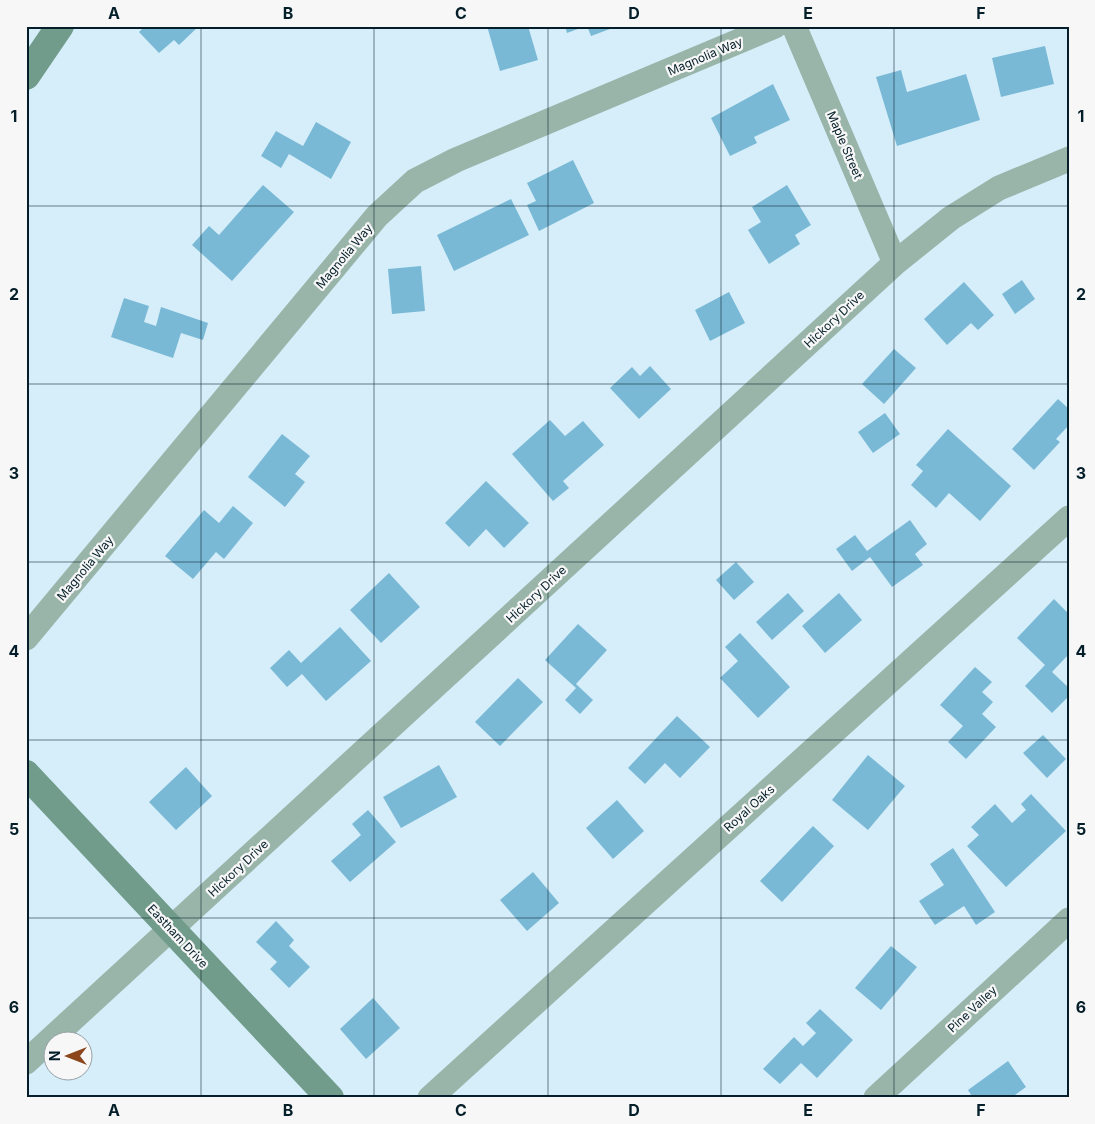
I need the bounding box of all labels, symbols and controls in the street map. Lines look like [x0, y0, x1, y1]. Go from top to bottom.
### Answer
text: A [108, 3, 120, 23]
text: B [283, 3, 293, 23]
text: C [455, 3, 467, 23]
text: D [628, 3, 640, 23]
text: E [803, 3, 813, 23]
text: F [976, 3, 986, 23]
street label: Magnolia Way [665, 33, 745, 78]
text: 1 [11, 106, 17, 126]
text: 1 [1078, 106, 1084, 126]
street label: Maple Street [824, 109, 866, 181]
street label: Magnolia Way [313, 220, 376, 291]
text: 2 [9, 284, 19, 304]
text: 2 [1076, 284, 1086, 304]
street label: Hickory Drive [801, 287, 867, 351]
text: 3 [9, 463, 19, 483]
text: 3 [1076, 463, 1086, 483]
street label: Magnolia Way [54, 532, 117, 603]
street label: Hickory Drive [503, 562, 569, 626]
text: 4 [9, 641, 20, 661]
text: 4 [1076, 641, 1087, 661]
street label: Royal Oaks [721, 781, 777, 835]
text: 5 [9, 819, 19, 839]
text: 5 [1076, 819, 1086, 839]
street label: Hickory Drive [205, 836, 271, 900]
street label: Eastham Drive [145, 901, 211, 971]
street label: Pine Valley [944, 982, 1000, 1036]
text: 6 [9, 997, 19, 1017]
text: 6 [1076, 997, 1086, 1017]
north arrow [42, 1032, 92, 1082]
text: N [46, 1051, 63, 1061]
text: A [108, 1100, 120, 1120]
text: B [283, 1100, 293, 1120]
text: C [455, 1100, 467, 1120]
text: D [628, 1100, 640, 1120]
text: E [803, 1100, 813, 1120]
text: F [976, 1100, 986, 1120]

